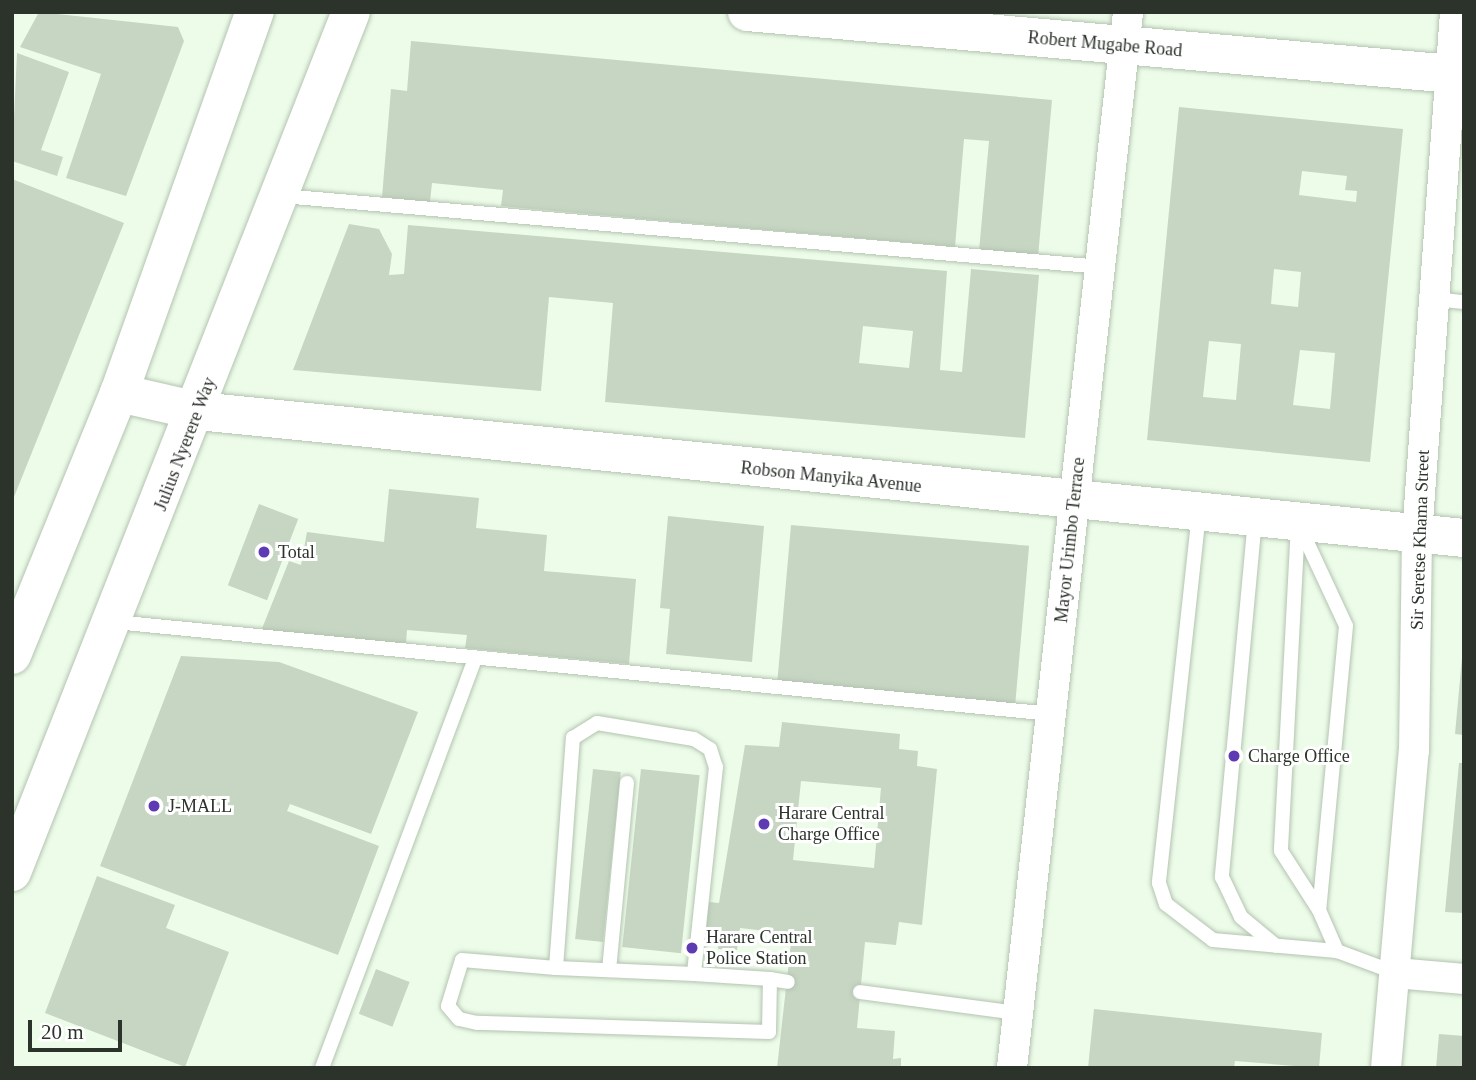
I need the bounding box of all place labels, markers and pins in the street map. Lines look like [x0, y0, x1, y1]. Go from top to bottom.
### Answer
place label: Total [278, 541, 315, 563]
marker: Total [256, 544, 272, 560]
place label: Charge Office [1248, 745, 1350, 767]
marker: Charge Office [1226, 748, 1242, 764]
place label: J-MALL [168, 795, 232, 817]
marker: J-MALL [146, 798, 162, 814]
place label: Harare Central Charge Office [778, 803, 884, 846]
marker: Harare Central Charge Office [756, 816, 772, 832]
place label: Harare Central Police Station [706, 927, 812, 970]
marker: Harare Central Police Station [684, 940, 700, 956]

